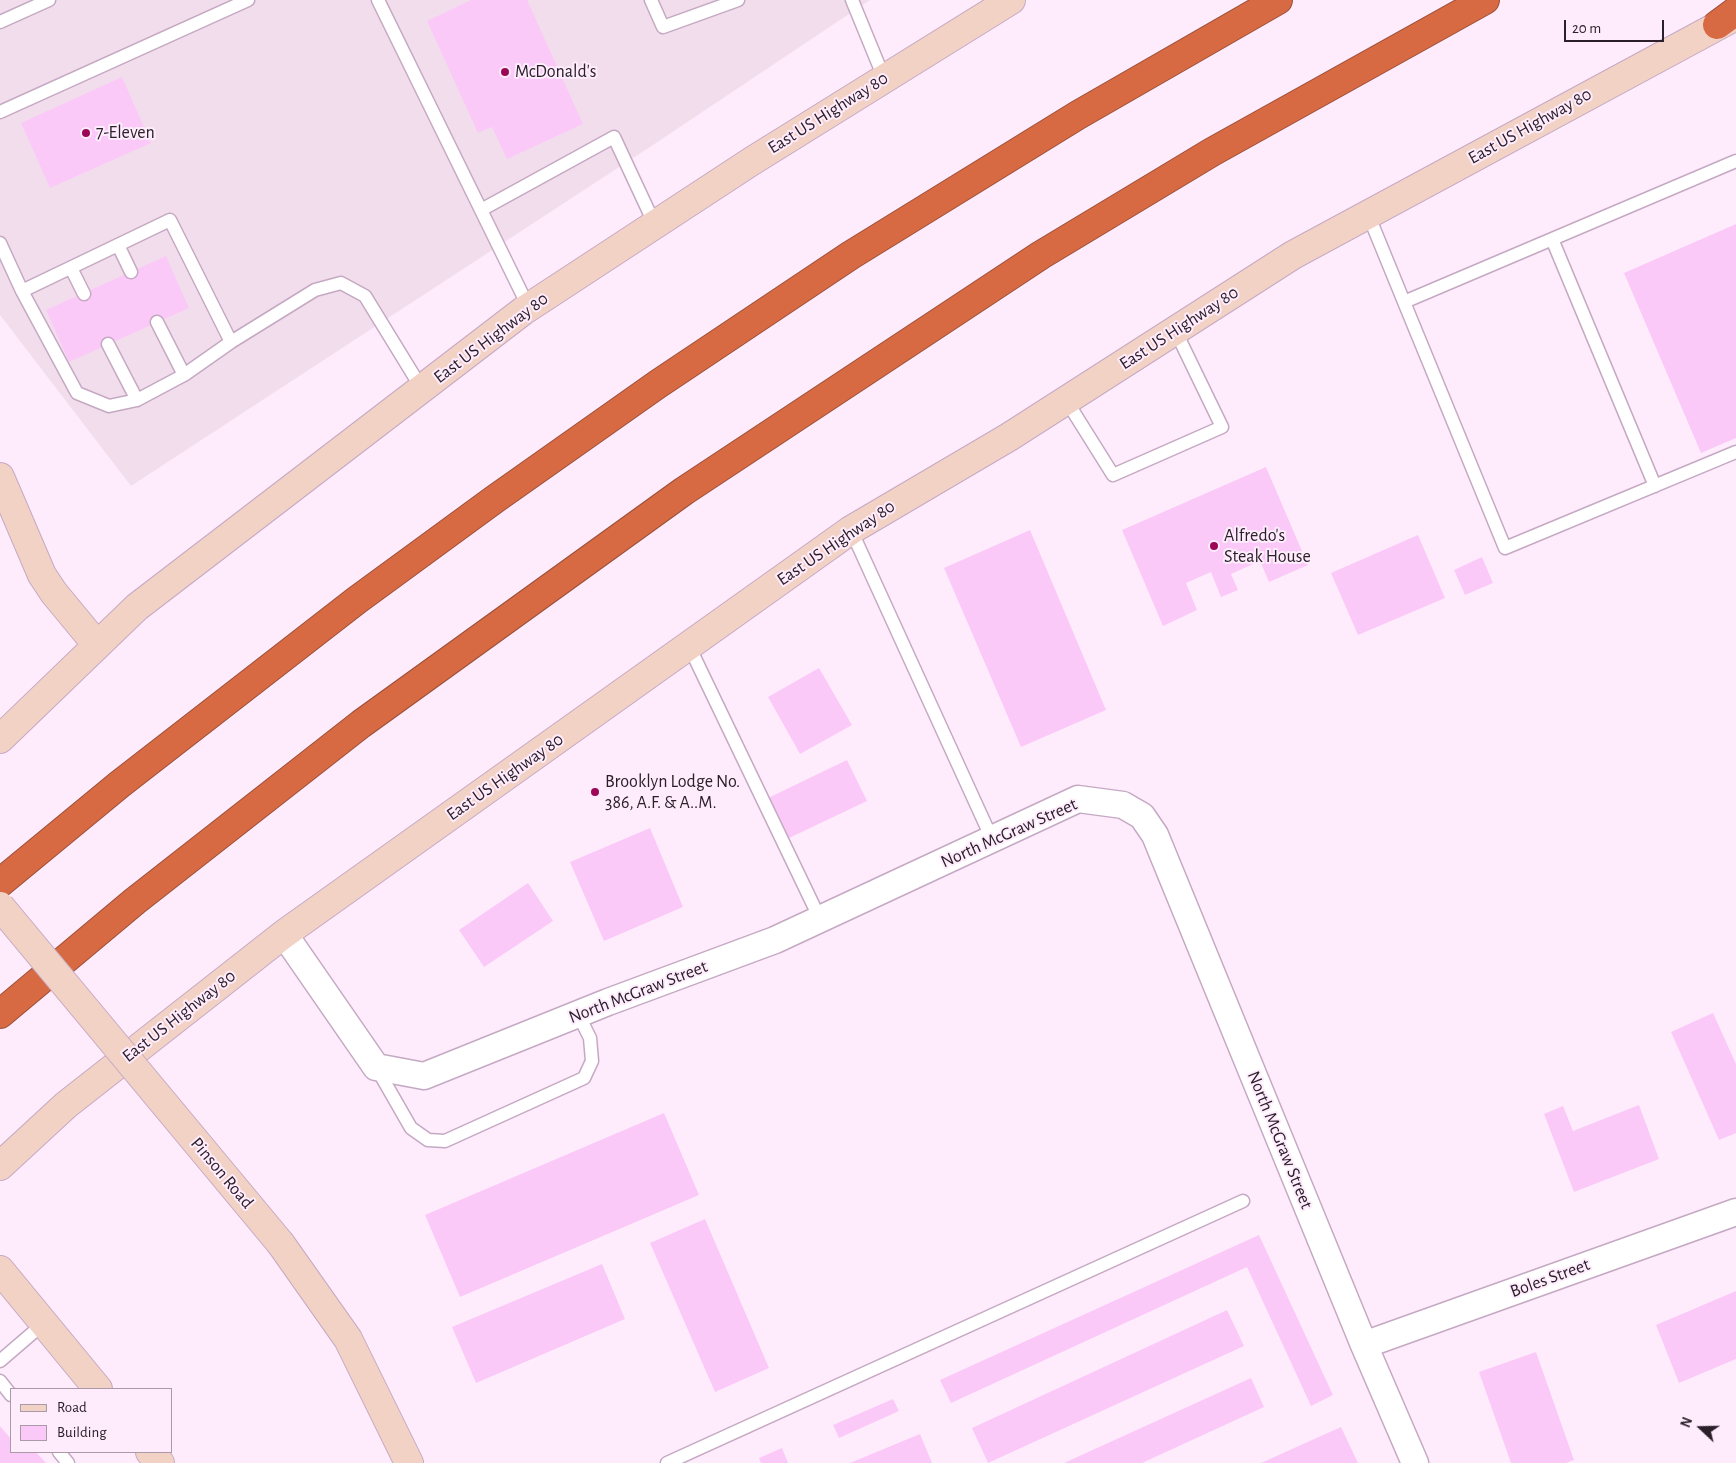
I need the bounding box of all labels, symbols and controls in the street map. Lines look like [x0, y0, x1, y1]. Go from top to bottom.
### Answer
scale bar [1566, 10, 1666, 42]
text: 20 m [1572, 21, 1601, 36]
place label: McDonald's [515, 61, 597, 83]
marker: McDonald's [499, 66, 511, 78]
street label: East US Highway 80 [764, 67, 892, 159]
street label: East US Highway 80 [1464, 83, 1596, 169]
place label: 7-Eleven [96, 122, 155, 144]
marker: 7-Eleven [80, 127, 92, 139]
street label: East US Highway 80 [1115, 281, 1243, 375]
street label: East US Highway 80 [429, 288, 553, 388]
street label: East US Highway 80 [773, 496, 899, 590]
place label: Alfredo's Steak House [1224, 525, 1311, 568]
marker: Alfredo's Steak House [1208, 540, 1220, 552]
street label: East US Highway 80 [442, 729, 568, 825]
place label: Brooklyn Lodge No. 386, A.F. & A..M. [605, 771, 740, 814]
marker: Brooklyn Lodge No. 386, A.F. & A..M. [589, 786, 601, 798]
street label: North McGraw Street [938, 793, 1080, 873]
street label: North McGraw Street [566, 956, 710, 1028]
street label: East US Highway 80 [118, 965, 240, 1067]
street label: North McGraw Street [1242, 1068, 1318, 1212]
street label: Pinson Road [186, 1133, 258, 1213]
street label: Boles Street [1507, 1254, 1593, 1302]
legend [10, 1388, 172, 1453]
text: Road [57, 1400, 87, 1415]
north arrow [1676, 1403, 1726, 1453]
text: N [1679, 1416, 1695, 1430]
text: Building [57, 1425, 107, 1440]

